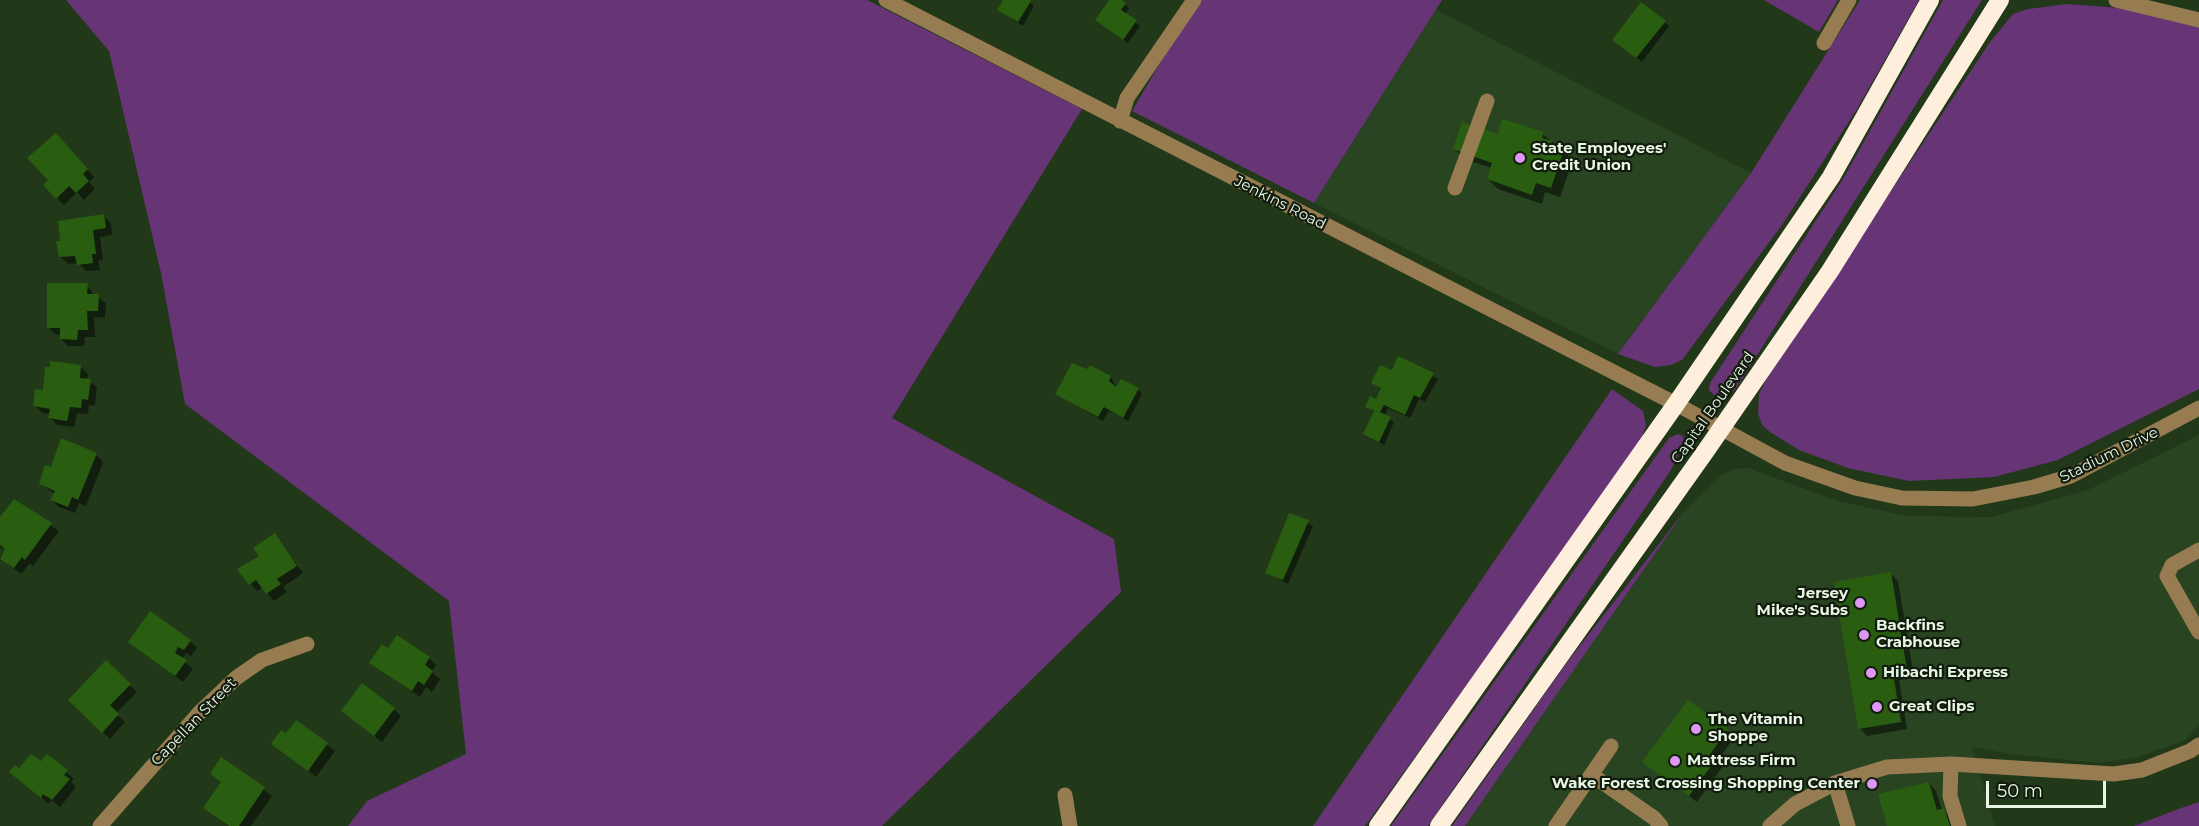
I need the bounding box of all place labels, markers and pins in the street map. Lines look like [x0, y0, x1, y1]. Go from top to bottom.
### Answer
place label: State Employees' Credit Union [1532, 140, 1666, 175]
marker: State Employees' Credit Union [1513, 151, 1527, 165]
place label: Jersey Mike's Subs [1757, 585, 1848, 620]
marker: Jersey Mike's Subs [1853, 596, 1867, 610]
place label: Backfins Crabhouse [1876, 617, 1960, 652]
marker: Backfins Crabhouse [1857, 628, 1871, 642]
place label: Hibachi Express [1883, 664, 2008, 682]
marker: Hibachi Express [1864, 666, 1878, 680]
place label: Great Clips [1889, 698, 1974, 716]
marker: Great Clips [1870, 700, 1884, 714]
place label: The Vitamin Shoppe [1708, 711, 1803, 746]
marker: The Vitamin Shoppe [1689, 722, 1703, 736]
place label: Mattress Firm [1687, 752, 1796, 770]
marker: Mattress Firm [1668, 754, 1682, 768]
place label: Wake Forest Crossing Shopping Center [1552, 775, 1860, 793]
marker: Wake Forest Crossing Shopping Center [1865, 777, 1879, 791]

